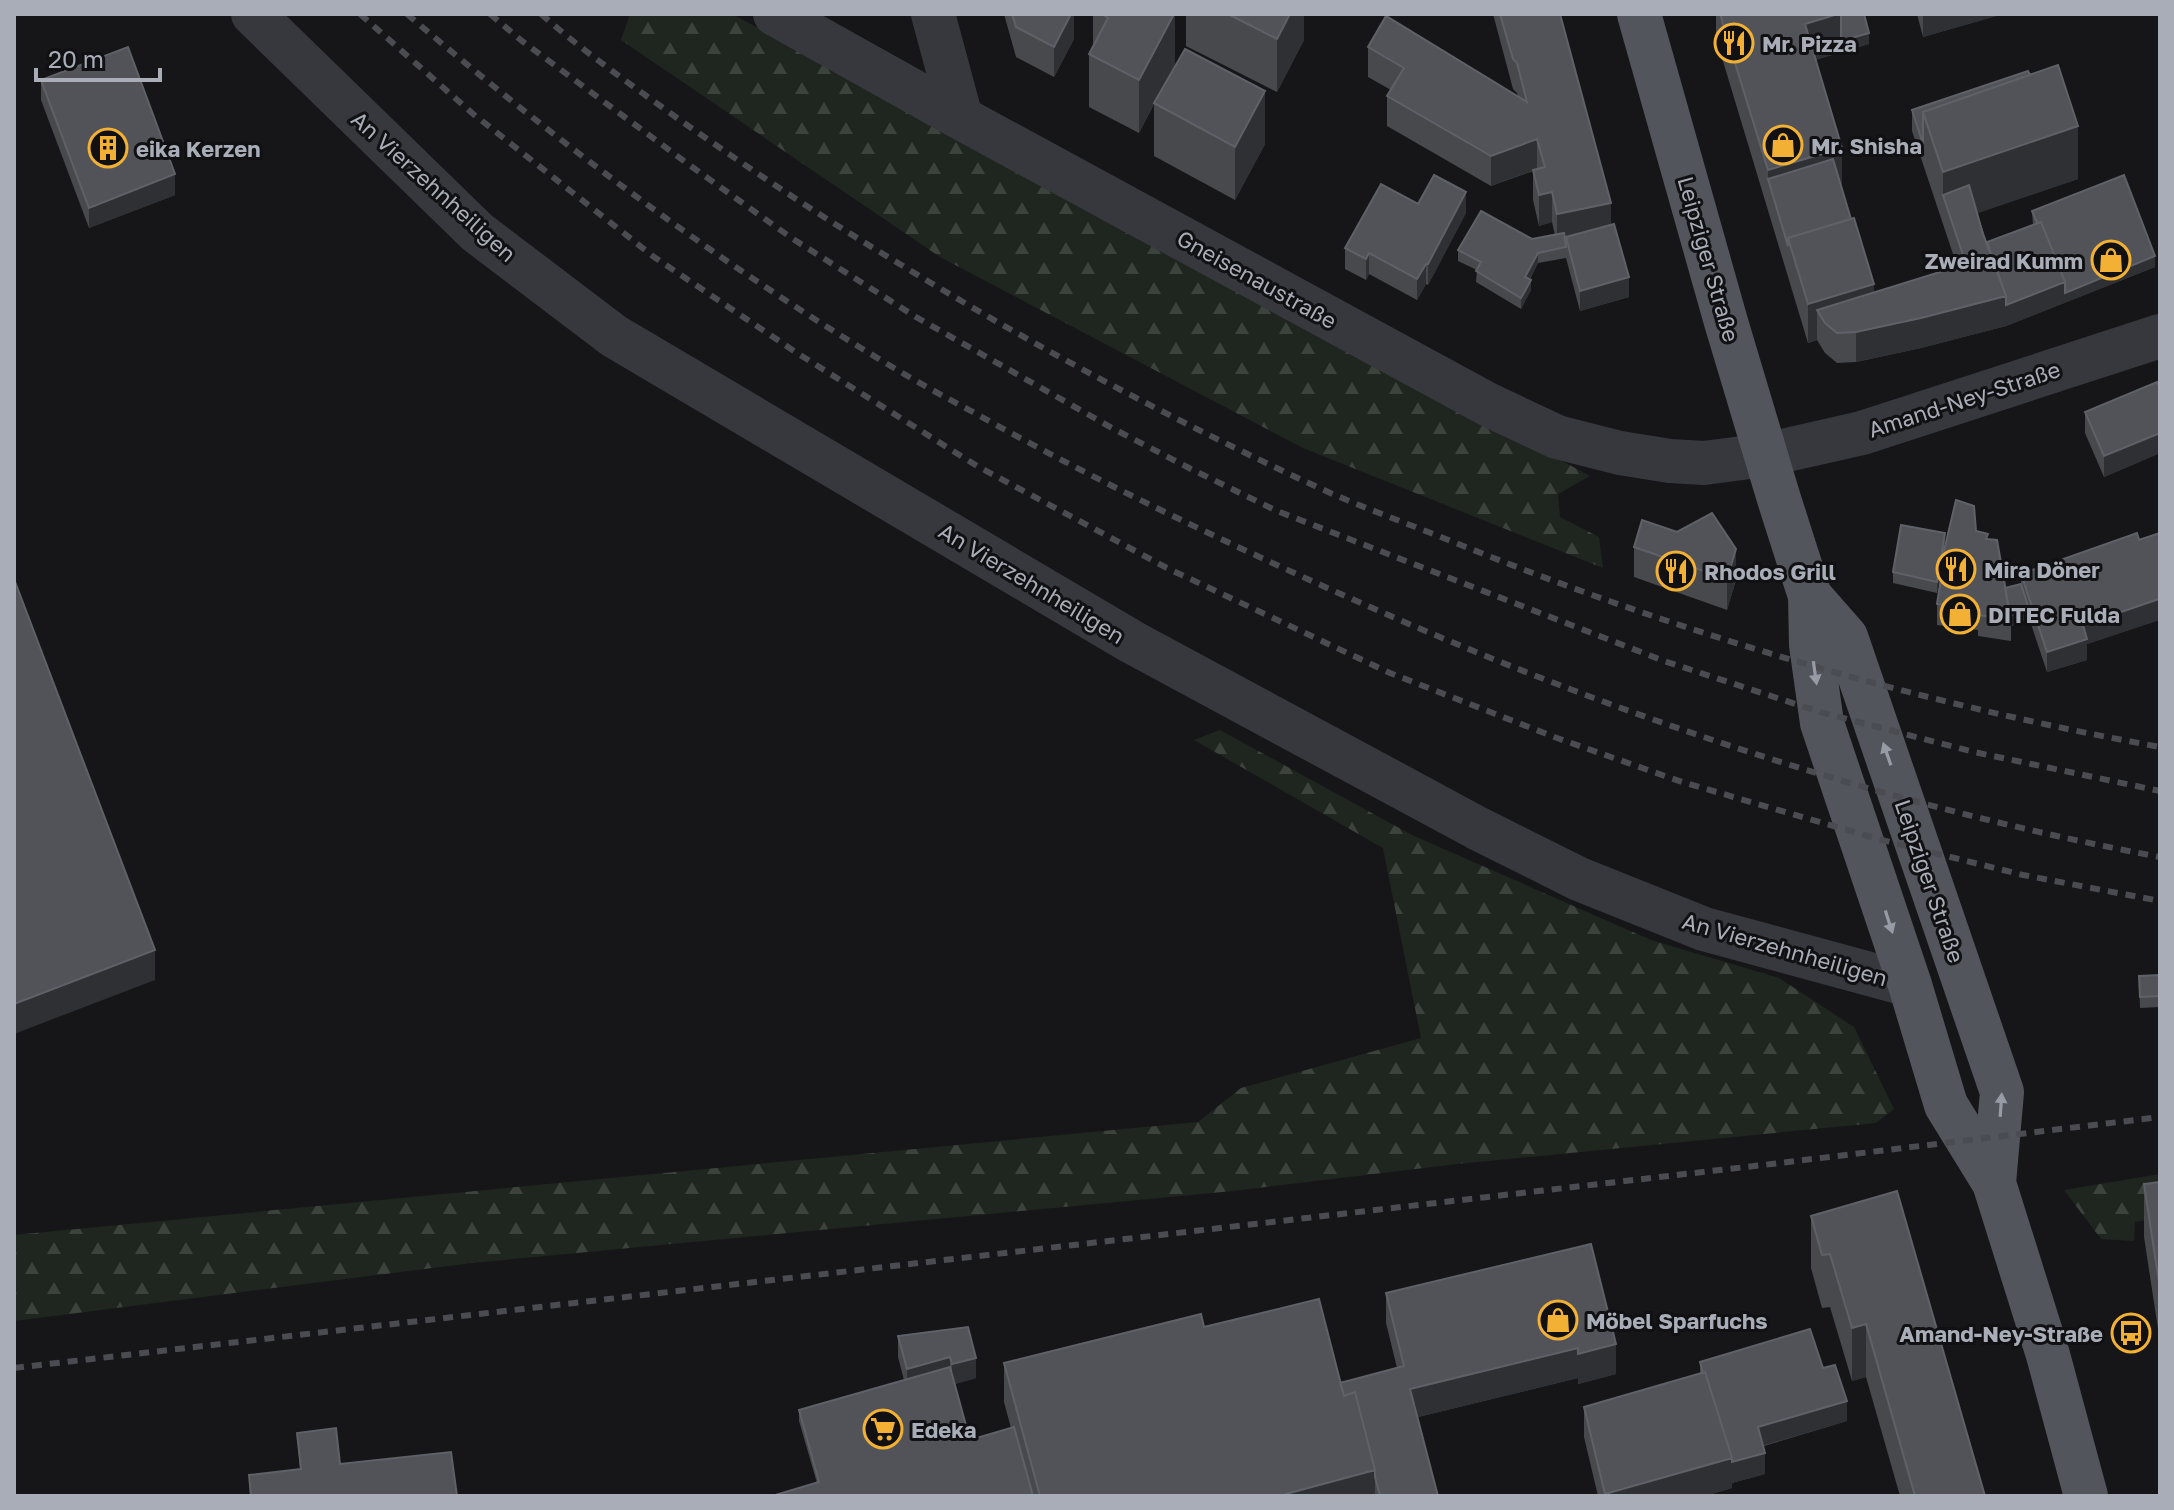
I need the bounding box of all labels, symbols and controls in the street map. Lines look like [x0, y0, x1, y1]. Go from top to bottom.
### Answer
restaurant icon: Mr. Pizza [1713, 22, 1755, 64]
place label: Mr. Pizza [1762, 30, 1857, 57]
scale bar [36, 32, 160, 82]
text: 20 m [48, 44, 104, 73]
street label: An Vierzehnheiligen [346, 105, 522, 267]
shop icon: Mr. Shisha [1762, 124, 1804, 166]
building icon: eika Kerzen [87, 127, 129, 169]
place label: Mr. Shisha [1811, 132, 1922, 159]
place label: eika Kerzen [136, 135, 261, 162]
street label: Leipziger Straße [1672, 173, 1746, 345]
street label: Gneisenaustraße [1173, 224, 1341, 334]
shop icon: Zweirad Kumm [2090, 239, 2132, 281]
place label: Zweirad Kumm [1925, 247, 2083, 274]
street label: Amand-Ney-Straße [1865, 355, 2063, 443]
street label: An Vierzehnheiligen [934, 517, 1130, 649]
restaurant icon: Mira Döner [1935, 548, 1977, 590]
restaurant icon: Rhodos Grill [1655, 550, 1697, 592]
place label: Mira Döner [1984, 556, 2100, 583]
place label: Rhodos Grill [1704, 558, 1836, 585]
shop icon: DITEC Fulda [1939, 593, 1981, 635]
place label: DITEC Fulda [1988, 601, 2120, 628]
one-way arrow [1809, 661, 1822, 686]
one-way arrow [1880, 742, 1892, 766]
street label: Leipziger Straße [1889, 796, 1971, 966]
street label: An Vierzehnheiligen [1679, 907, 1891, 991]
one-way arrow [1883, 910, 1895, 934]
one-way arrow [1995, 1092, 2008, 1117]
shop icon: Möbel Sparfuchs [1537, 1299, 1579, 1341]
place label: Möbel Sparfuchs [1586, 1307, 1768, 1334]
bus stop icon: Amand-Ney-Straße [2110, 1312, 2152, 1354]
place label: Amand-Ney-Straße [1899, 1320, 2103, 1347]
supermarket icon: Edeka [862, 1408, 904, 1450]
place label: Edeka [911, 1416, 976, 1443]

